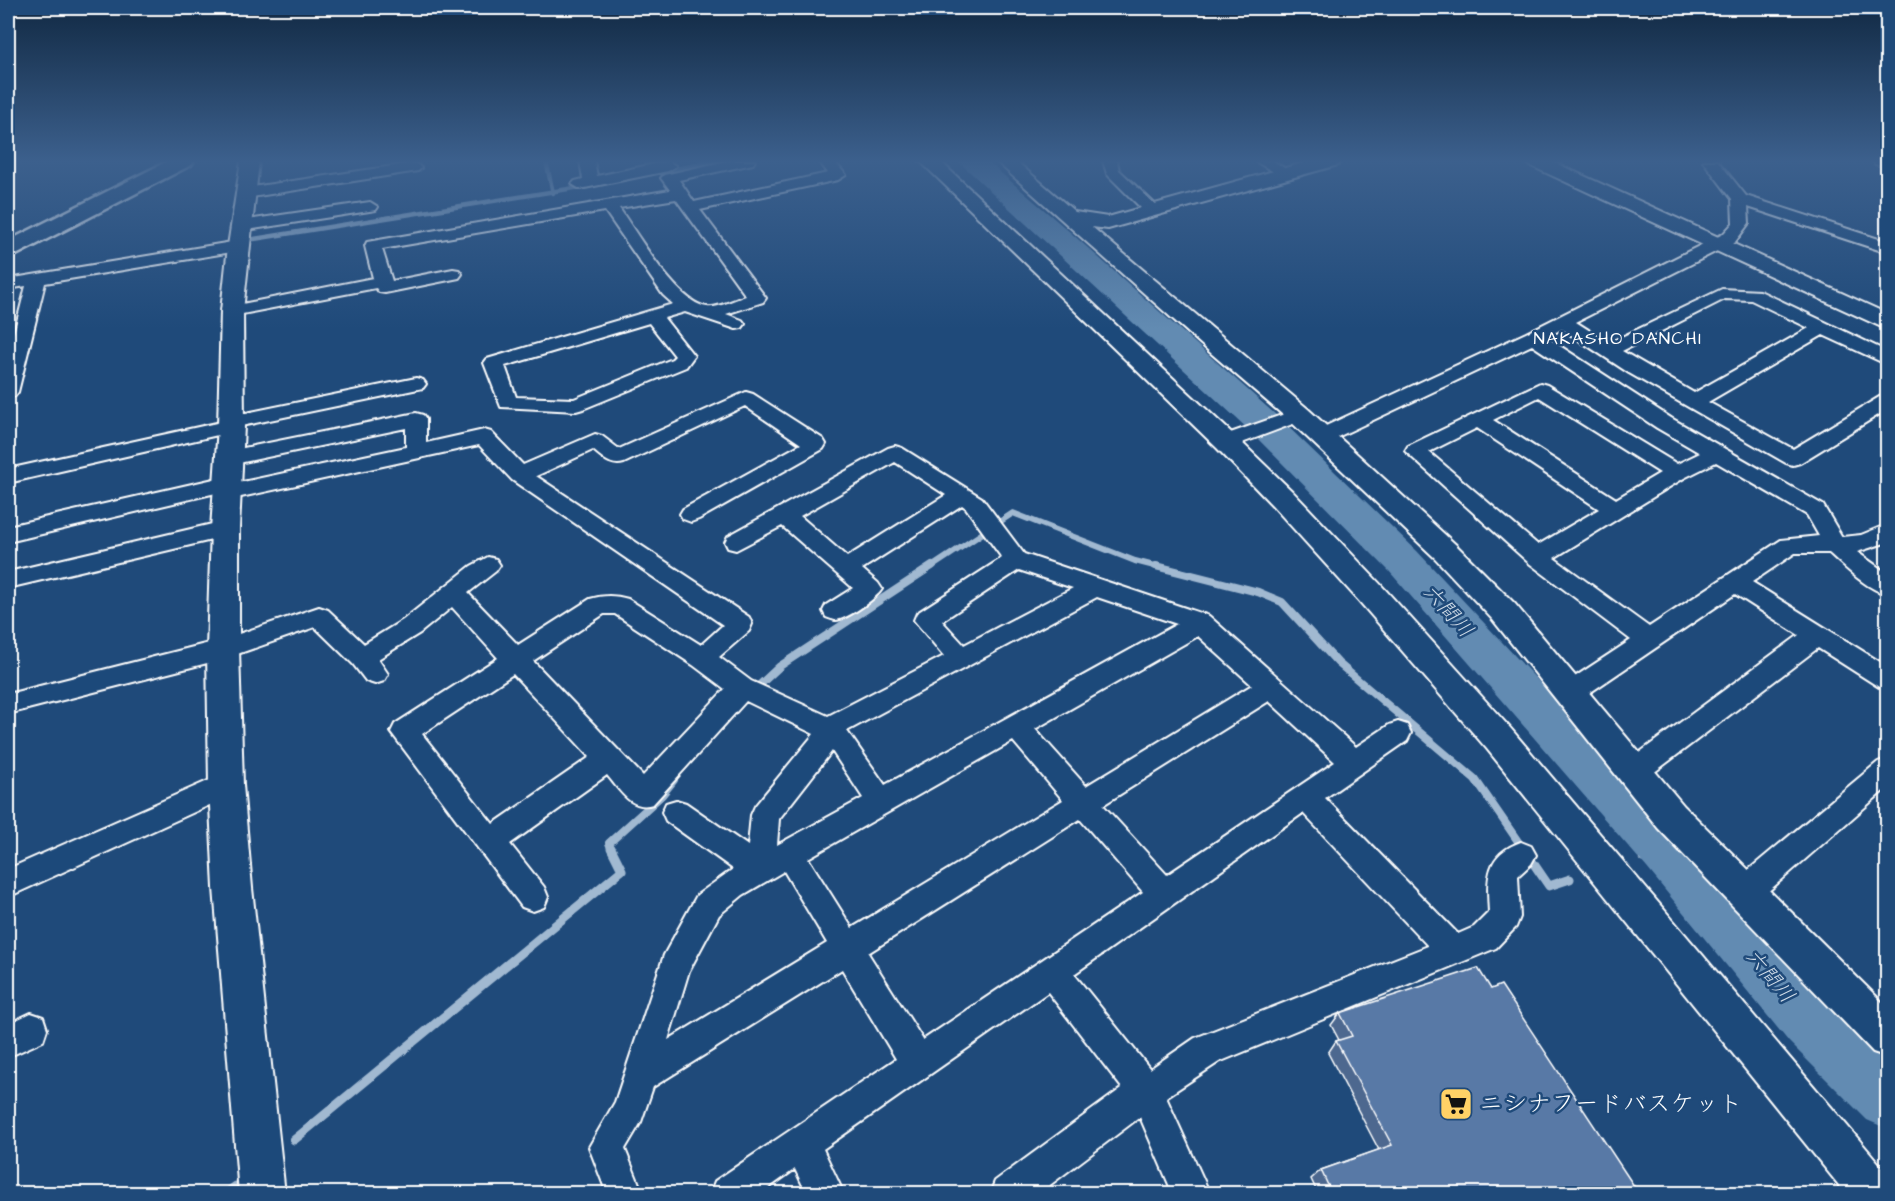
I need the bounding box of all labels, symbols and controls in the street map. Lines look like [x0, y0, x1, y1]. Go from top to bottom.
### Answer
district label: NAKASHO DANCHI [1534, 326, 1702, 351]
water label: 六間川 [1416, 578, 1480, 644]
water label: 六間川 [1739, 943, 1801, 1009]
supermarket icon: ニシナフードバスケット [1438, 1086, 1474, 1122]
place label: ニシナフードバスケット [1479, 1087, 1743, 1121]

